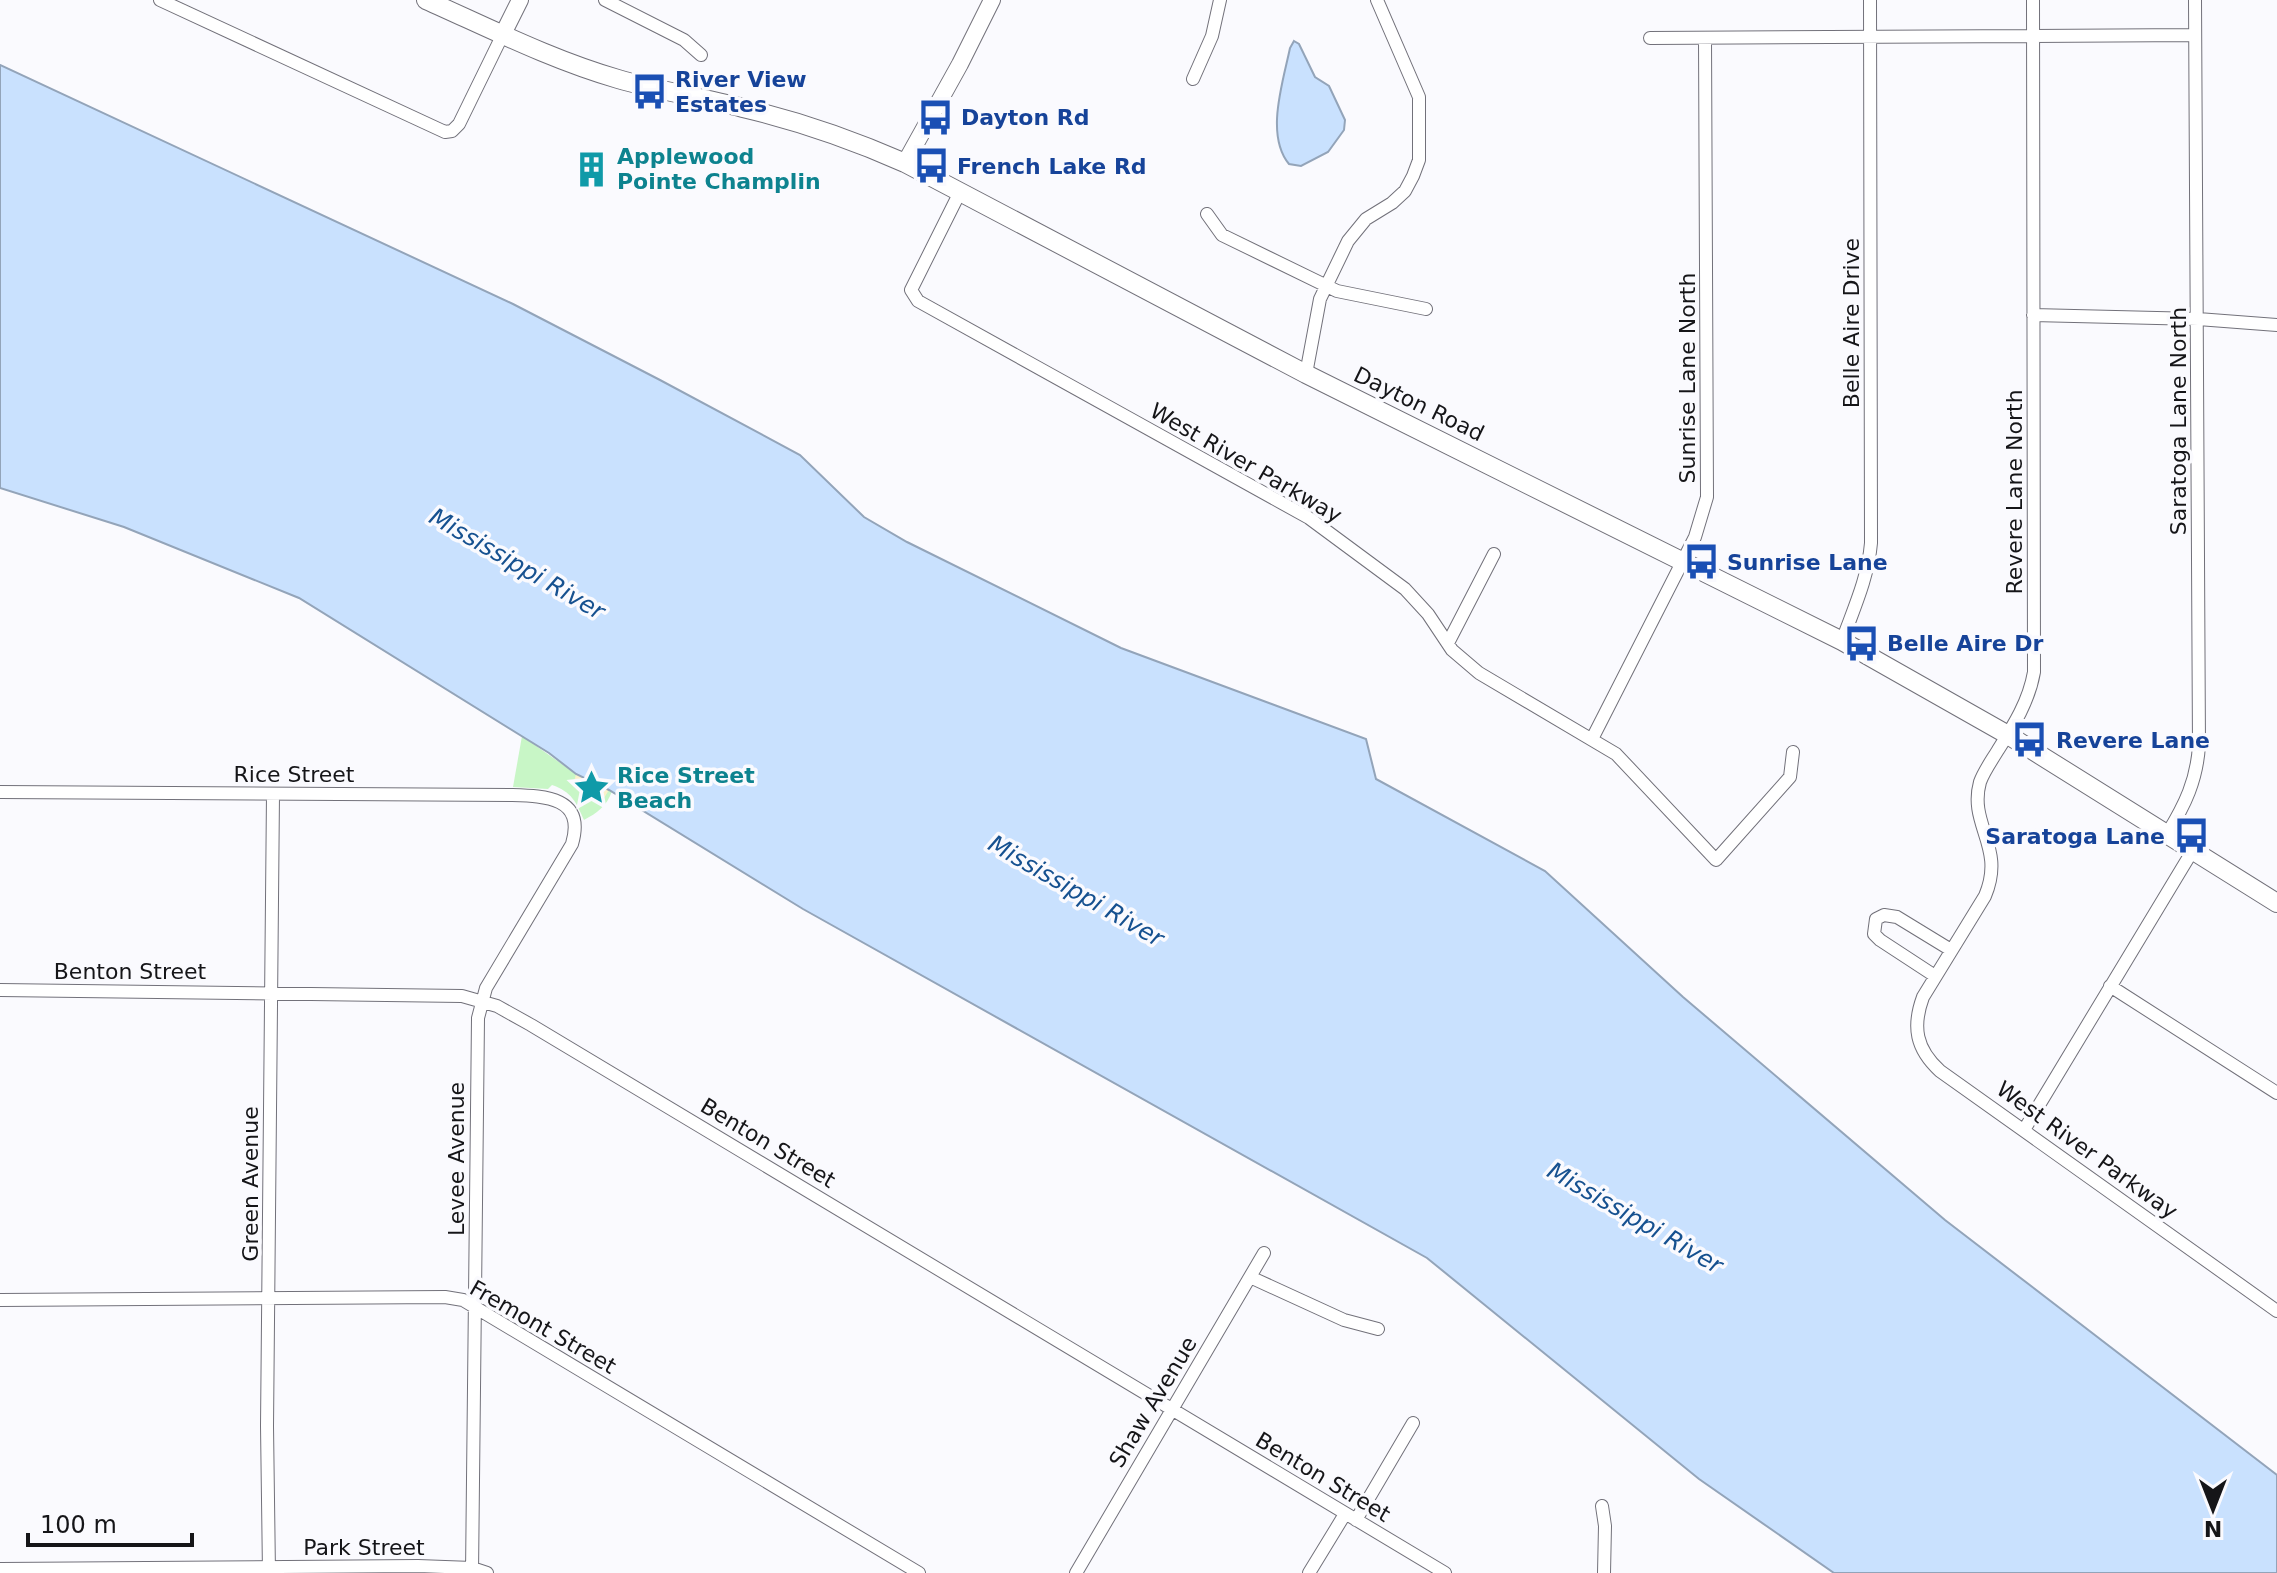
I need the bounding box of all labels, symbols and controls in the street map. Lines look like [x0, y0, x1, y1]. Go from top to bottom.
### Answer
place label: River View Estates [675, 67, 807, 117]
bus stop icon: River View Estates [630, 73, 668, 111]
bus stop icon: Dayton Rd [916, 98, 954, 136]
place label: Dayton Rd [961, 105, 1089, 130]
place label: Applewood Pointe Champlin [617, 144, 821, 194]
bus stop icon: French Lake Rd [912, 147, 950, 185]
building icon: Applewood Pointe Champlin [572, 150, 610, 188]
place label: French Lake Rd [957, 154, 1147, 179]
street label: Belle Aire Drive [1839, 238, 1864, 408]
street label: Sunrise Lane North [1675, 273, 1700, 483]
street label: Saratoga Lane North [2166, 307, 2191, 535]
street label: Dayton Road [1350, 362, 1488, 446]
street label: Revere Lane North [2002, 389, 2027, 595]
street label: West River Parkway [1146, 398, 1346, 528]
water label: Mississippi River [424, 502, 611, 627]
bus stop icon: Sunrise Lane [1682, 543, 1720, 581]
place label: Sunrise Lane [1727, 550, 1888, 575]
bus stop icon: Belle Aire Dr [1842, 624, 1880, 662]
place label: Belle Aire Dr [1887, 631, 2044, 656]
bus stop icon: Revere Lane [2011, 721, 2049, 759]
place label: Revere Lane [2056, 728, 2210, 753]
street label: Rice Street [234, 762, 355, 787]
place label: Rice Street Beach [617, 763, 755, 813]
place icon: Rice Street Beach [572, 769, 610, 807]
bus stop icon: Saratoga Lane [2172, 817, 2210, 855]
place label: Saratoga Lane [1985, 824, 2165, 849]
water label: Mississippi River [983, 829, 1170, 954]
street label: Benton Street [54, 959, 207, 984]
street label: West River Parkway [1992, 1076, 2182, 1224]
street label: Levee Avenue [444, 1082, 469, 1236]
street label: Benton Street [696, 1093, 840, 1193]
street label: Green Avenue [238, 1106, 263, 1262]
water label: Mississippi River [1542, 1156, 1729, 1281]
street label: Fremont Street [466, 1275, 621, 1379]
street label: Shaw Avenue [1104, 1332, 1202, 1472]
street label: Benton Street [1251, 1427, 1395, 1527]
north arrow [2173, 1469, 2253, 1549]
scale bar [28, 1497, 192, 1547]
text: 100 m [40, 1511, 117, 1539]
text: N [2204, 1516, 2222, 1541]
street label: Park Street [303, 1535, 425, 1560]

